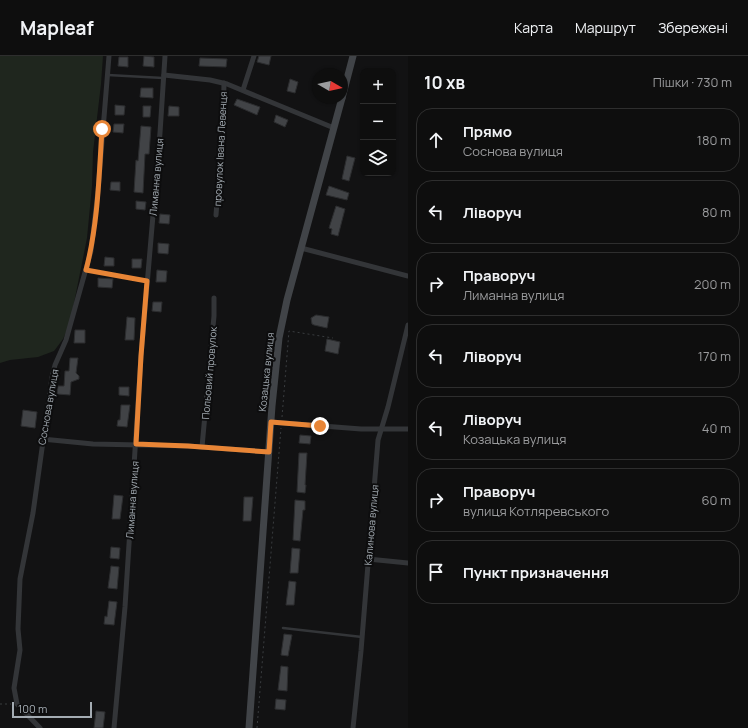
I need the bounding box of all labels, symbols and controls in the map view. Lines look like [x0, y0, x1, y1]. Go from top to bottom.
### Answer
text: Mapleaf [20, 15, 94, 41]
text: Карта [514, 18, 553, 37]
text: Маршрут [575, 18, 636, 37]
text: Збережені [658, 18, 728, 37]
north arrow [312, 68, 348, 104]
map controls [360, 68, 396, 176]
button: + [360, 68, 396, 104]
text: 10 хв [424, 71, 465, 94]
text: Пішки · 730 m [653, 73, 732, 91]
street label: провулок Івана Левенця [210, 91, 230, 207]
button: − [360, 104, 396, 140]
route start [93, 120, 111, 138]
text: Прямо [463, 121, 512, 142]
icon: ahead [425, 129, 447, 151]
text: 180 m [697, 131, 731, 149]
street label: Лиманна вулиця [146, 137, 166, 217]
button: layers [360, 140, 396, 176]
text: Соснова вулиця [463, 142, 563, 160]
icon: left [425, 201, 447, 223]
text: Ліворуч [463, 202, 522, 223]
text: 80 m [702, 203, 731, 221]
text: Праворуч [463, 265, 535, 286]
icon: right [425, 273, 447, 295]
text: 200 m [694, 275, 731, 293]
text: Лиманна вулиця [463, 286, 565, 304]
street label: Польовий провулок [198, 325, 220, 420]
street label: Козацька вулиця [255, 332, 277, 412]
icon: left [425, 345, 447, 367]
text: Ліворуч [463, 346, 522, 367]
text: 170 m [698, 347, 731, 365]
street label: Соснова вулиця [34, 368, 62, 446]
text: Ліворуч [463, 409, 522, 430]
route end [311, 417, 329, 435]
icon: left [425, 417, 447, 439]
text: 40 m [702, 419, 731, 437]
text: Козацька вулиця [463, 430, 566, 448]
street label: Лиманна вулиця [122, 461, 142, 539]
text: Праворуч [463, 481, 535, 502]
street label: Калинова вулиця [360, 484, 382, 566]
icon: right [425, 489, 447, 511]
text: 60 m [701, 491, 731, 509]
text: вулиця Котляревського [463, 502, 609, 520]
icon: arrive [425, 561, 447, 583]
text: Пункт призначення [463, 562, 609, 583]
scale bar [12, 700, 92, 719]
text: 100 m [18, 701, 47, 716]

